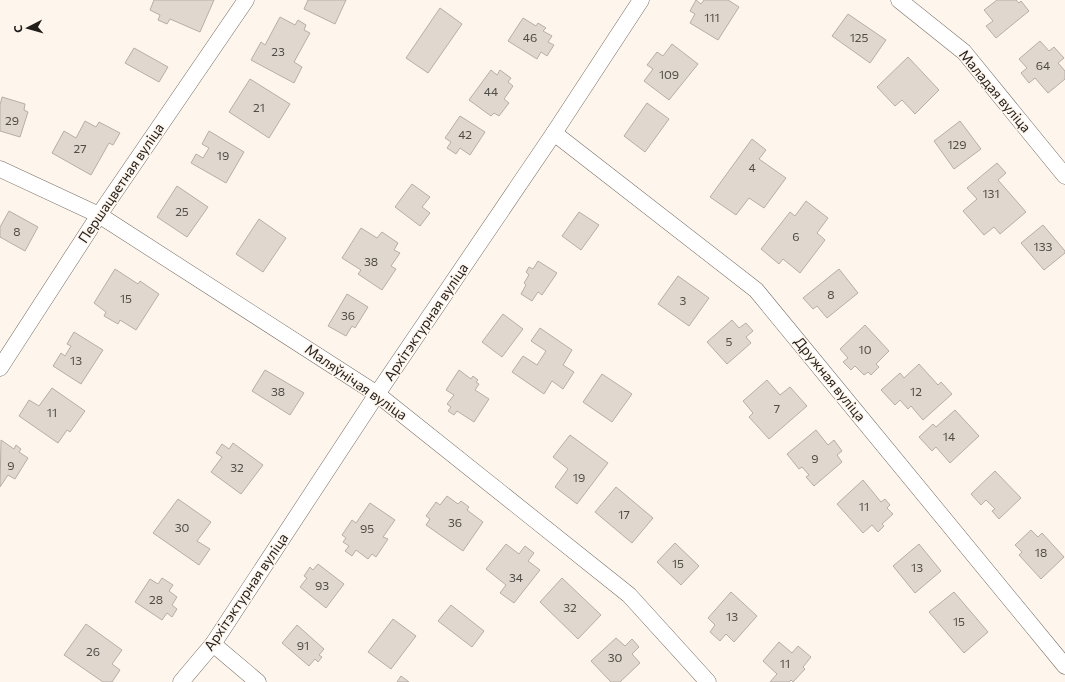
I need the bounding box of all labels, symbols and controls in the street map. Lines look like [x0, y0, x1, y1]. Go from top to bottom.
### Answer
north arrow [8, 8, 48, 48]
house number: 111 [704, 10, 720, 24]
text: С [11, 24, 24, 34]
house number: 46 [523, 30, 537, 44]
house number: 125 [850, 30, 868, 44]
house number: 23 [271, 44, 285, 58]
street label: Маладая вуліца [956, 46, 1035, 135]
house number: 64 [1036, 58, 1050, 72]
house number: 109 [659, 67, 679, 81]
house number: 44 [484, 84, 498, 98]
house number: 21 [253, 100, 265, 114]
house number: 29 [5, 113, 19, 127]
street label: Першацветная вуліца [74, 120, 167, 246]
house number: 42 [458, 127, 472, 141]
house number: 129 [947, 137, 967, 151]
house number: 27 [74, 141, 86, 155]
house number: 19 [217, 148, 229, 162]
house number: 4 [748, 160, 756, 174]
house number: 131 [982, 186, 1000, 200]
house number: 25 [175, 204, 189, 218]
house number: 8 [13, 224, 21, 238]
house number: 6 [792, 229, 800, 243]
house number: 133 [1034, 239, 1053, 253]
house number: 38 [364, 254, 378, 268]
street label: Архітэктурная вуліца [380, 260, 471, 384]
house number: 8 [827, 287, 835, 301]
house number: 15 [120, 291, 132, 305]
house number: 3 [680, 293, 687, 307]
house number: 36 [341, 308, 355, 322]
street label: Дружная вуліца [791, 333, 870, 424]
house number: 5 [726, 334, 733, 348]
street label: Маляўнічая вуліца [302, 340, 411, 423]
house number: 10 [859, 342, 872, 356]
house number: 13 [70, 353, 82, 367]
house number: 38 [271, 384, 285, 398]
house number: 12 [910, 384, 922, 398]
house number: 7 [774, 401, 780, 415]
house number: 11 [47, 405, 57, 419]
house number: 14 [943, 429, 955, 443]
house number: 9 [811, 451, 819, 465]
house number: 9 [7, 458, 15, 472]
house number: 32 [230, 460, 244, 474]
house number: 19 [573, 470, 585, 484]
house number: 11 [859, 499, 869, 513]
house number: 17 [618, 507, 630, 521]
house number: 36 [448, 515, 462, 529]
house number: 30 [175, 520, 190, 534]
house number: 95 [360, 521, 374, 535]
street label: Архітэктурная вуліца [200, 530, 291, 654]
house number: 18 [1035, 545, 1047, 559]
house number: 15 [672, 556, 684, 570]
house number: 13 [911, 560, 923, 574]
house number: 34 [509, 570, 523, 584]
house number: 93 [315, 578, 329, 592]
house number: 28 [149, 592, 163, 606]
house number: 32 [563, 600, 577, 614]
house number: 13 [726, 609, 738, 623]
house number: 15 [953, 614, 965, 628]
house number: 91 [297, 638, 309, 652]
house number: 26 [86, 644, 100, 658]
house number: 30 [608, 650, 623, 664]
house number: 11 [780, 656, 790, 670]

